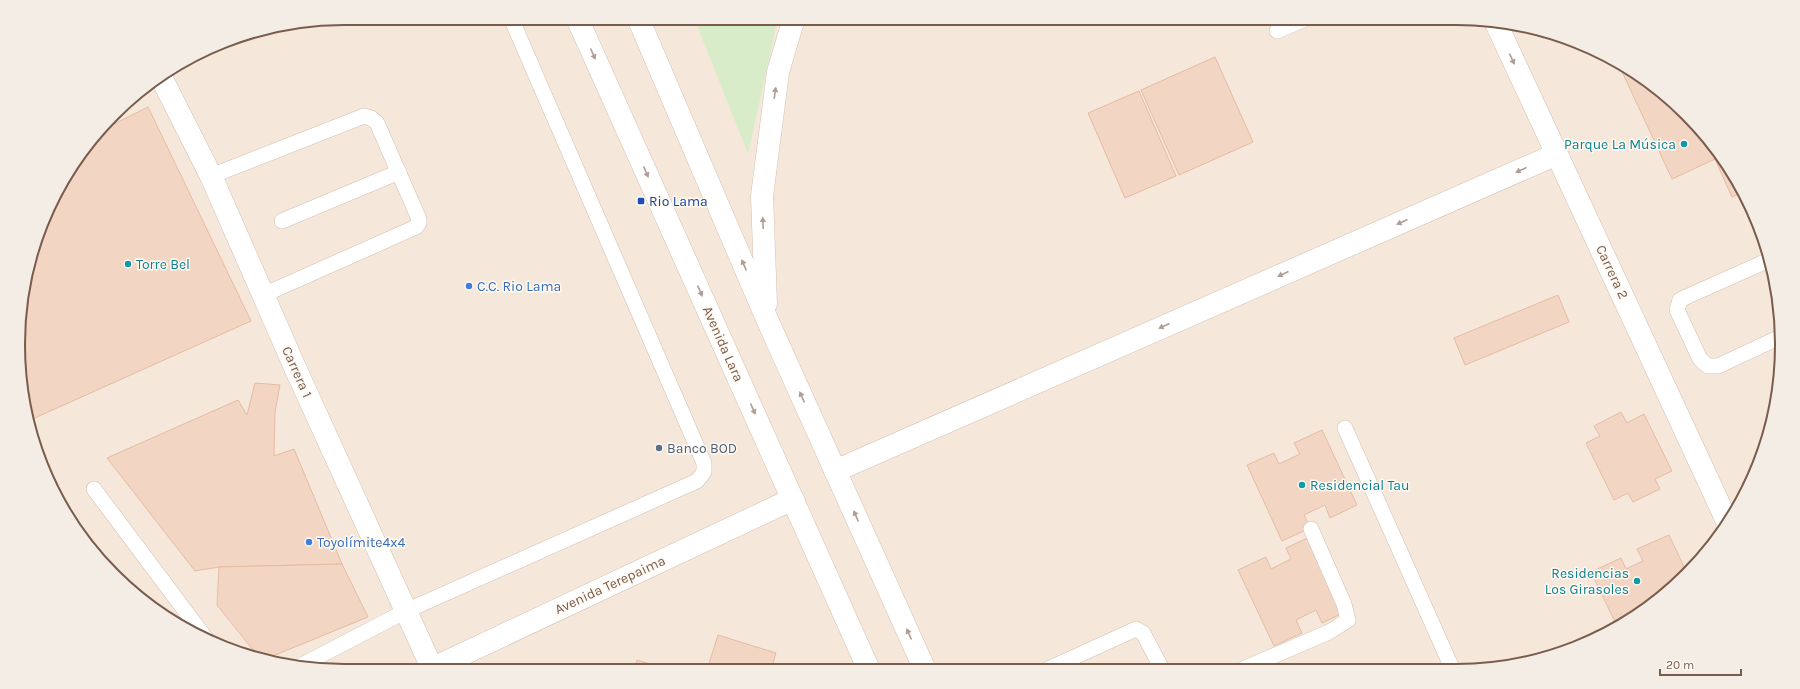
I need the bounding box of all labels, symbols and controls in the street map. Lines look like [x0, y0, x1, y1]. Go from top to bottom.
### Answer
one-way arrow [590, 48, 596, 59]
one-way arrow [1509, 53, 1515, 64]
one-way arrow [772, 87, 778, 99]
place label: Parque La Música [1564, 136, 1676, 153]
marker: Parque La Música [1679, 139, 1689, 149]
one-way arrow [643, 167, 649, 178]
one-way arrow [1516, 167, 1527, 173]
place label: Rio Lama [649, 193, 708, 210]
marker: Rio Lama [636, 196, 646, 206]
one-way arrow [759, 217, 766, 229]
one-way arrow [1397, 219, 1408, 225]
street label: Carrera 2 [1592, 242, 1632, 302]
place label: Torre Bel [136, 256, 190, 273]
marker: Torre Bel [123, 259, 133, 269]
one-way arrow [741, 260, 747, 271]
one-way arrow [1278, 271, 1289, 277]
place label: C.C. Rio Lama [477, 278, 561, 295]
marker: C.C. Rio Lama [464, 281, 474, 291]
one-way arrow [697, 285, 703, 296]
street label: Avenida Lara [699, 304, 747, 384]
one-way arrow [1158, 324, 1170, 330]
street label: Carrera 1 [278, 344, 316, 400]
one-way arrow [799, 391, 805, 403]
one-way arrow [750, 404, 756, 415]
place label: Banco BOD [667, 440, 737, 457]
marker: Banco BOD [654, 443, 664, 453]
place label: Residencial Tau [1310, 477, 1410, 494]
marker: Residencial Tau [1297, 480, 1307, 490]
one-way arrow [852, 509, 858, 521]
place label: Toyolímite4x4 [317, 534, 406, 551]
marker: Toyolímite4x4 [304, 537, 314, 547]
street label: Avenida Terepaima [552, 552, 668, 618]
place label: Residencias Los Girasoles [1545, 565, 1629, 598]
marker: Residencias Los Girasoles [1632, 576, 1642, 586]
one-way arrow [906, 628, 912, 640]
scale bar [1660, 651, 1741, 677]
text: 20 m [1666, 658, 1694, 672]

